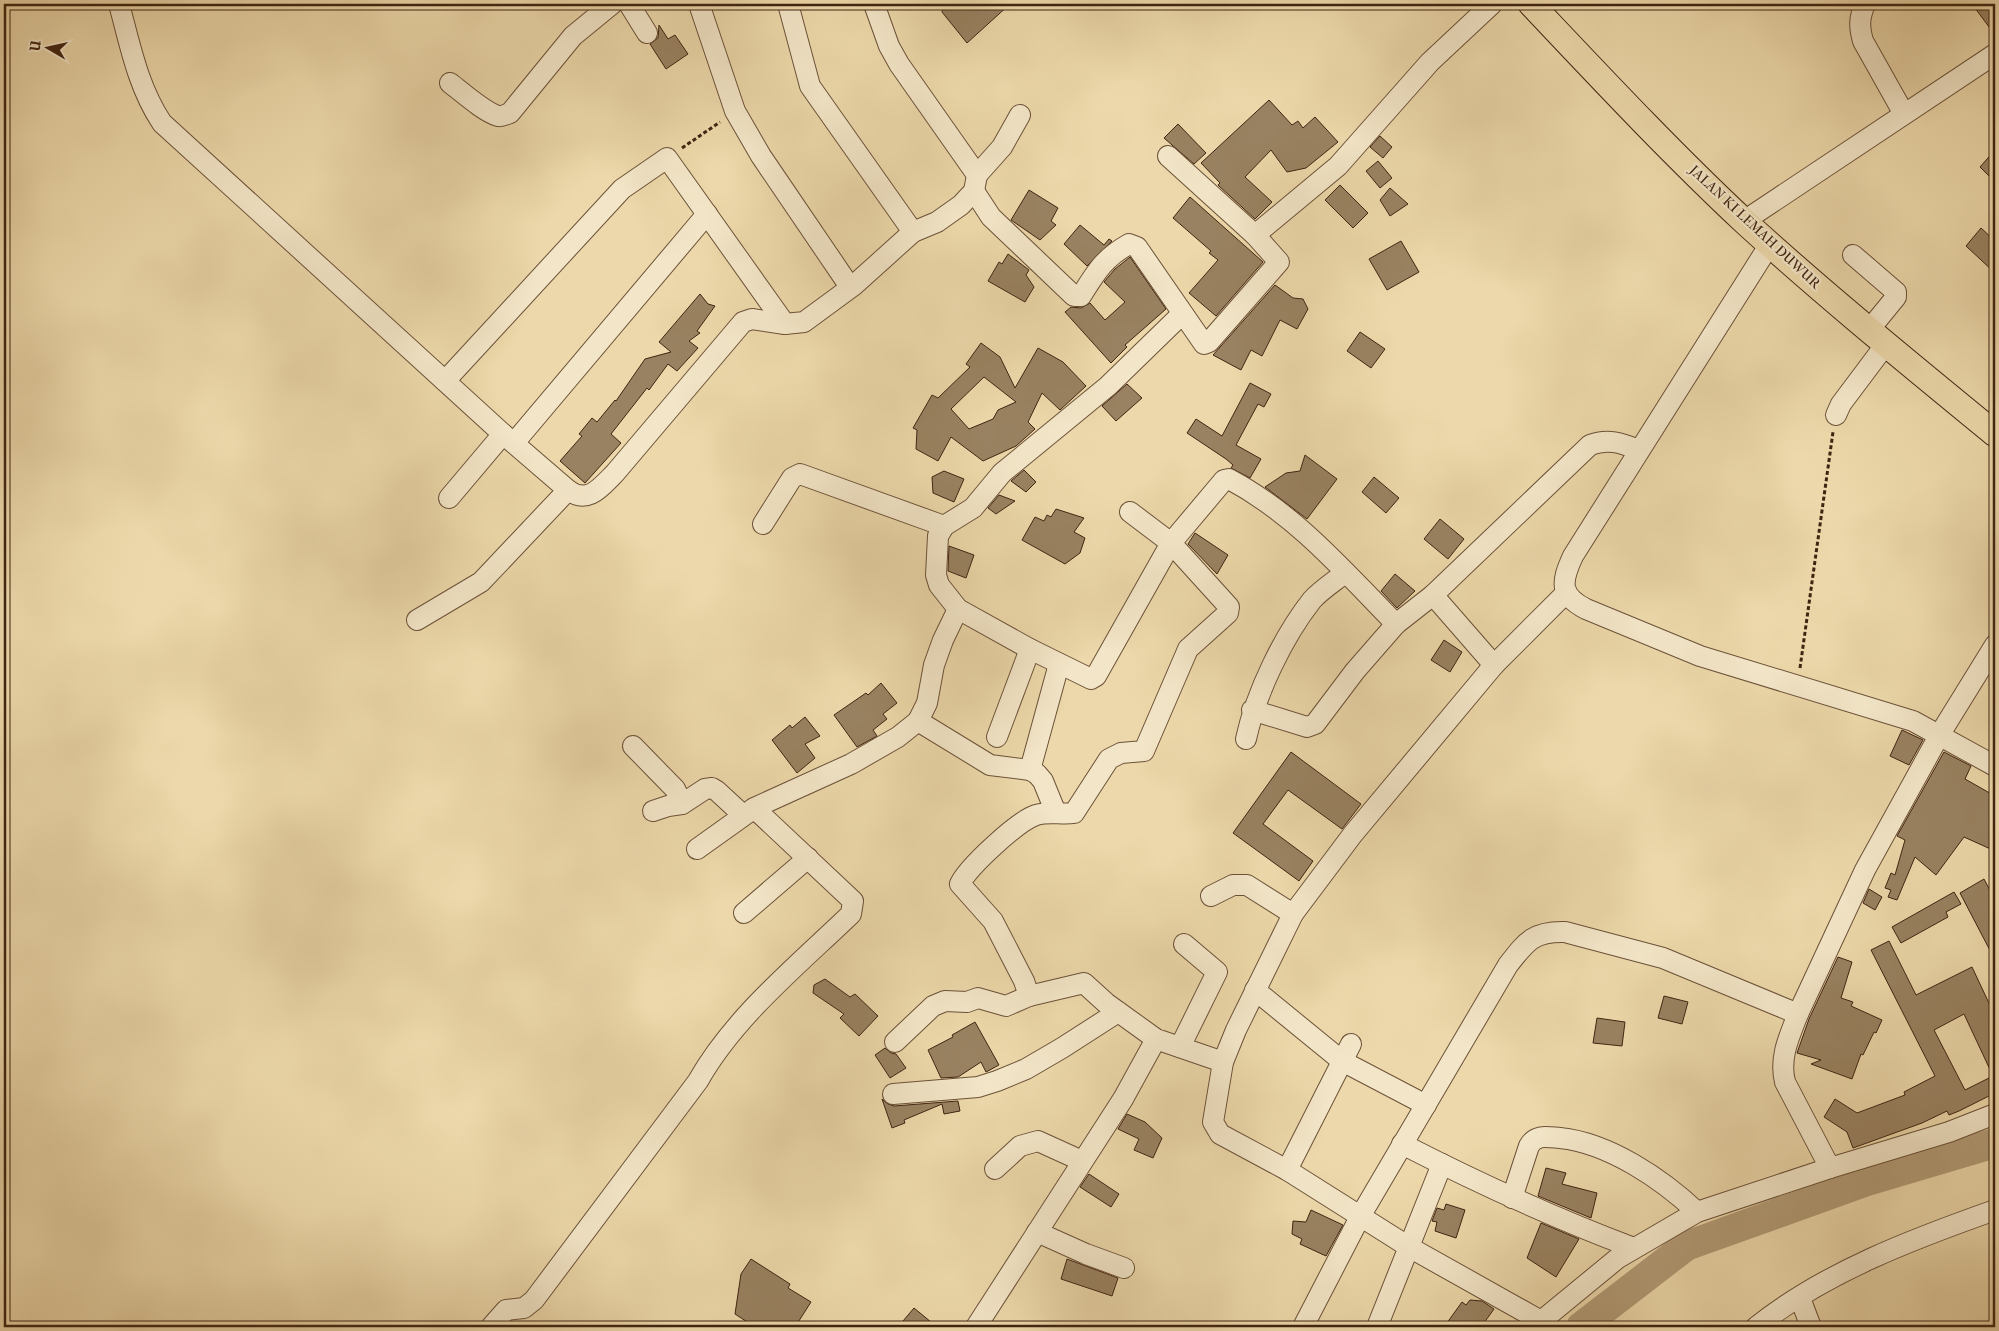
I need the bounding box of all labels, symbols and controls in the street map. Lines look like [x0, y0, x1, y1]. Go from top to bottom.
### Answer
north arrow [22, 22, 72, 72]
text: U [26, 39, 45, 54]
street label: JALAN KI LEMAH DUWUR [1685, 161, 1825, 293]

